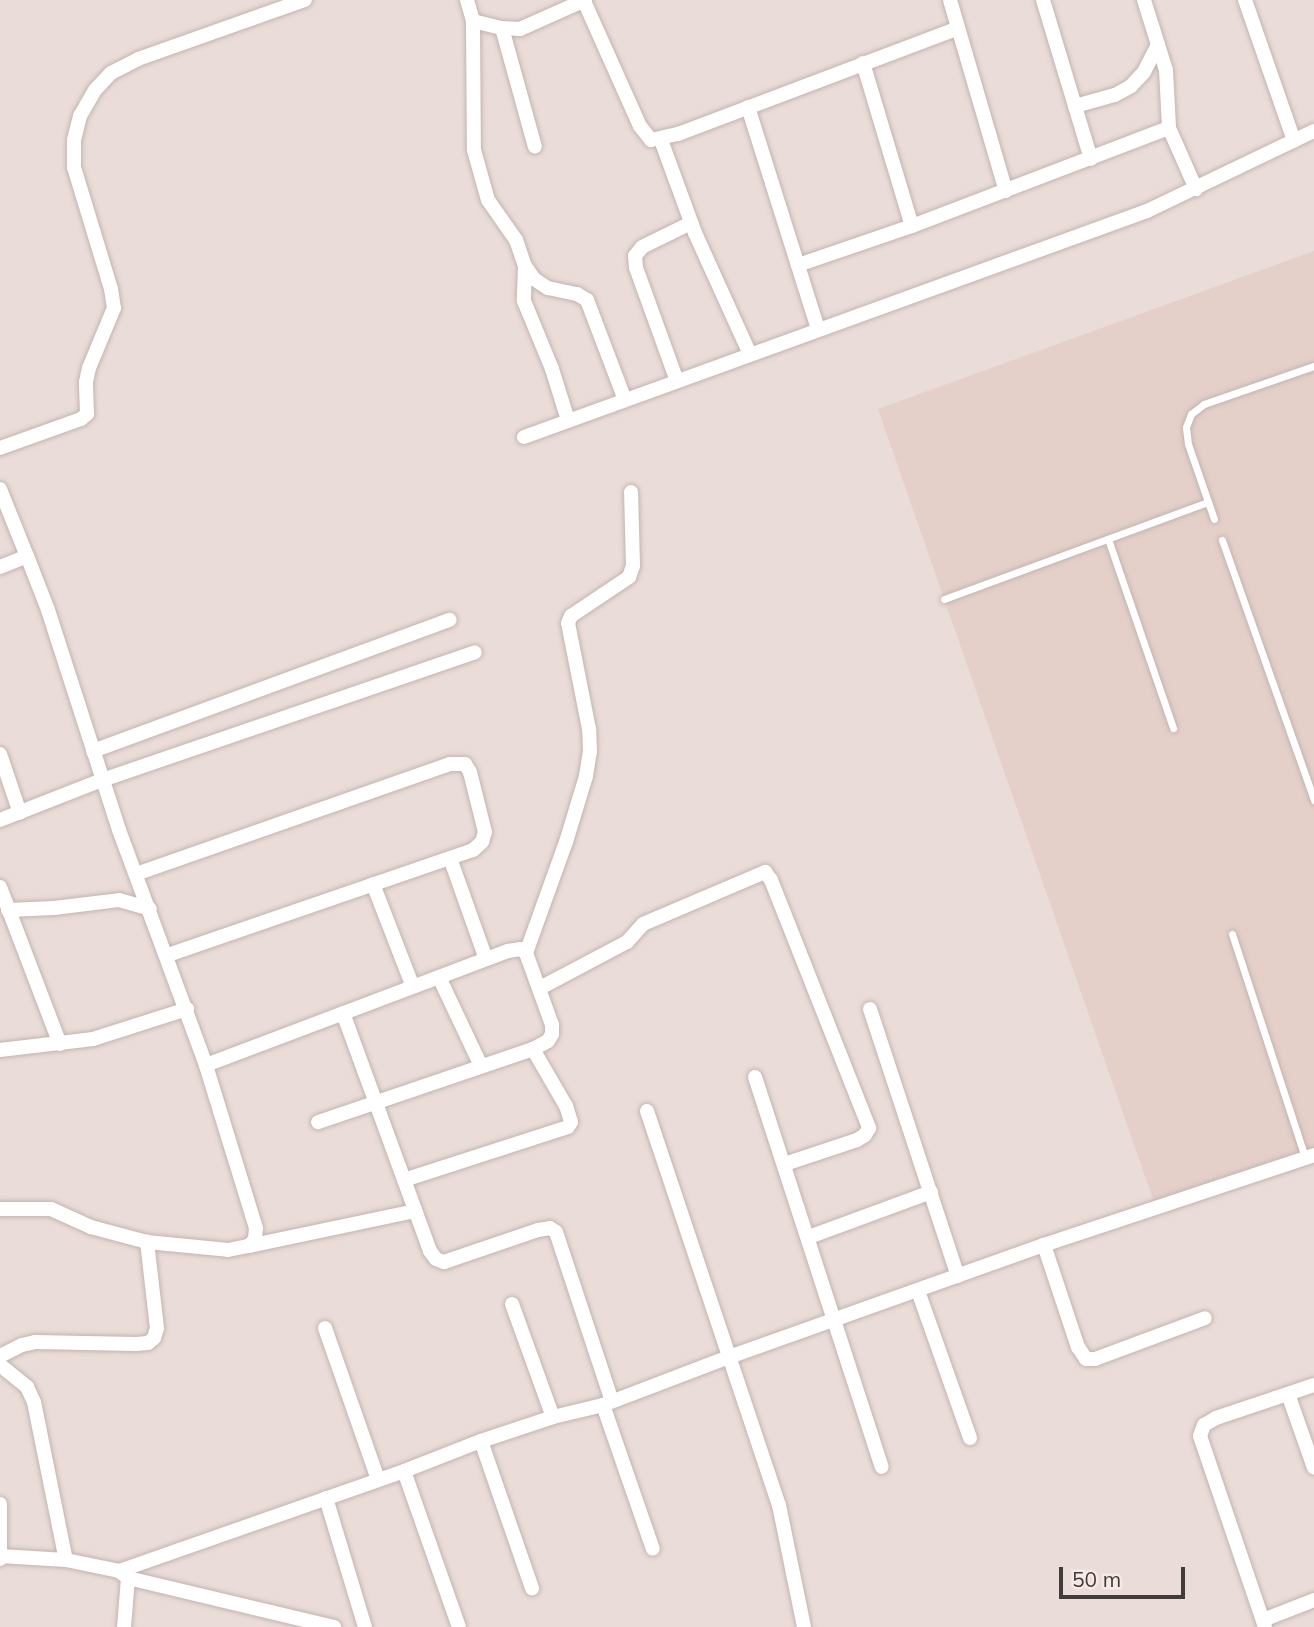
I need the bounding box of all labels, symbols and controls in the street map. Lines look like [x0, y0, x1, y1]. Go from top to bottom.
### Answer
scale bar [1062, 1554, 1188, 1598]
text: 50 m [1072, 1566, 1121, 1592]

